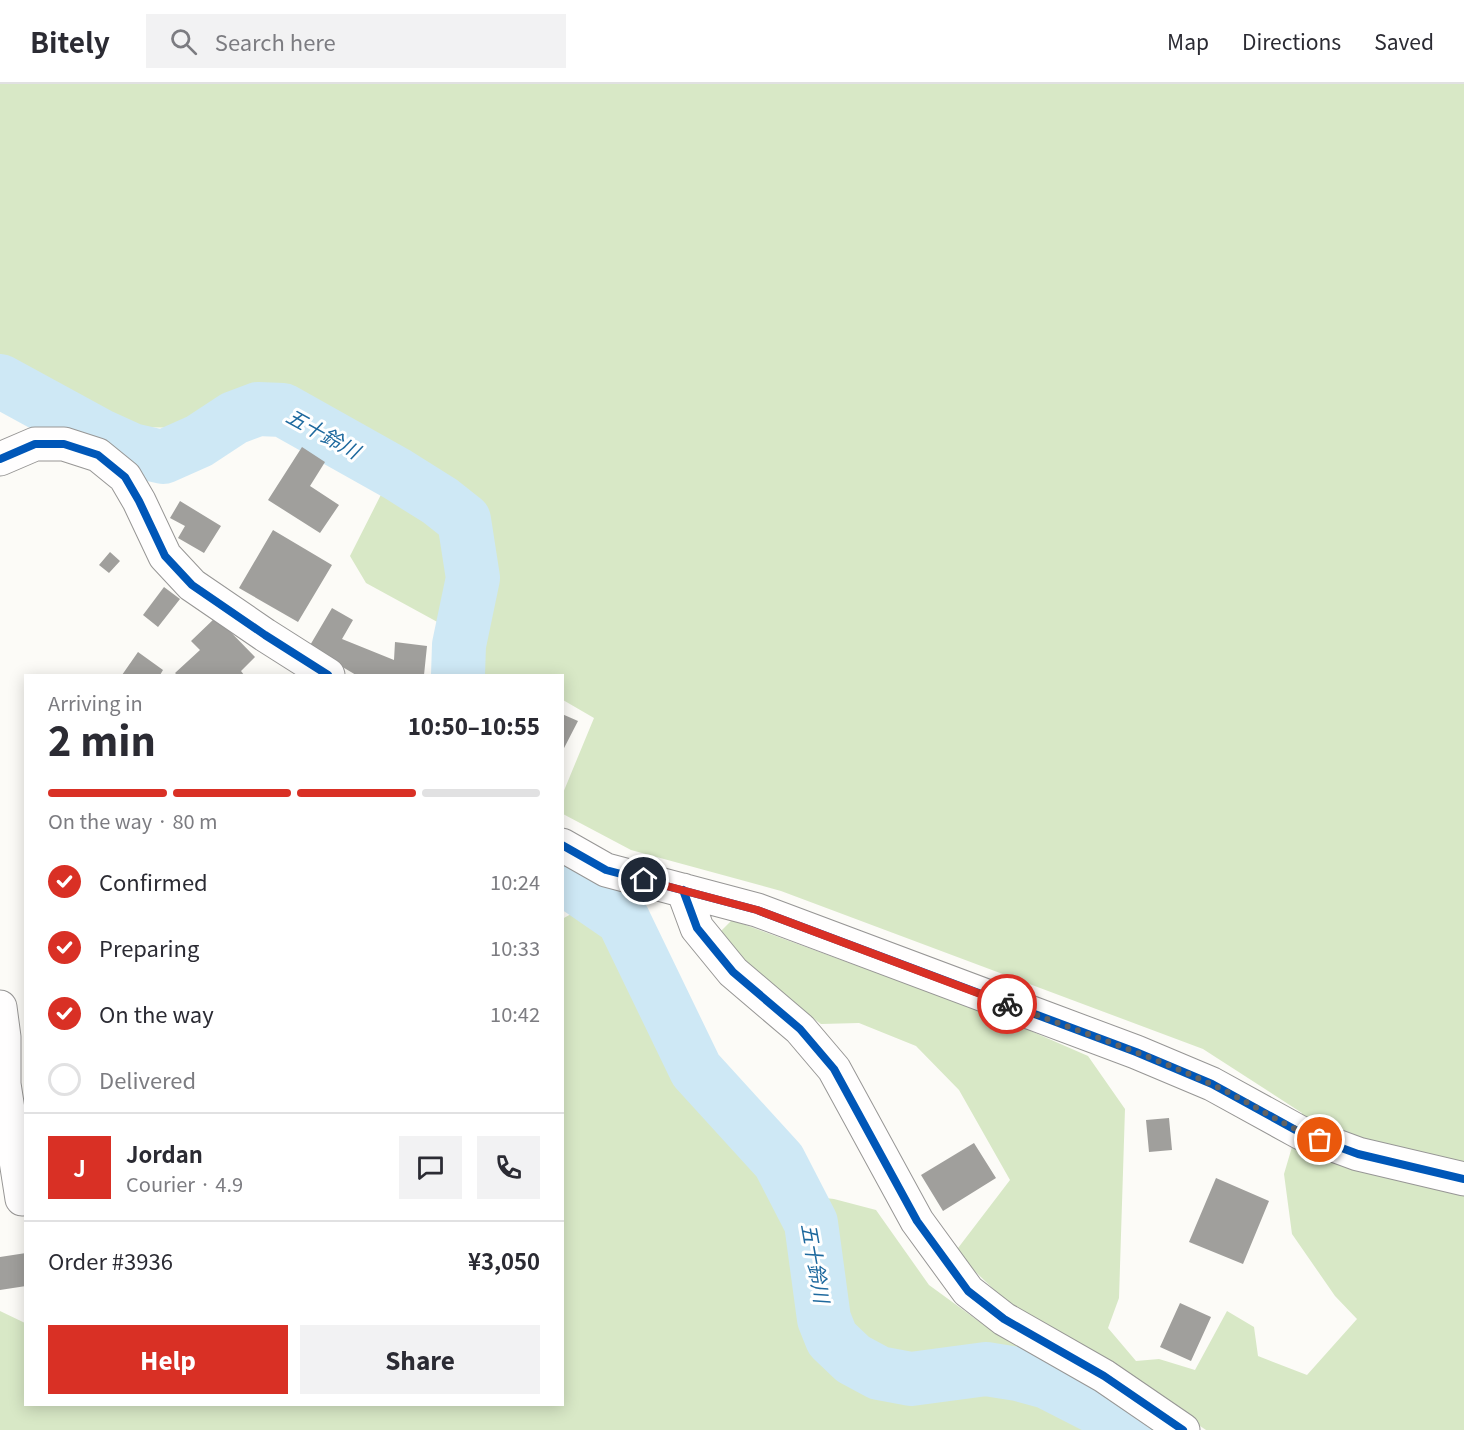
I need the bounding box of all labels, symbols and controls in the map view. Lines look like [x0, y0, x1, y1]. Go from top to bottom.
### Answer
search box [146, 14, 566, 68]
text: Bitely [30, 21, 110, 61]
icon: search [167, 25, 200, 58]
text: Search here [215, 25, 336, 57]
text: Map [1167, 26, 1209, 56]
text: Directions [1242, 26, 1341, 56]
text: Saved [1374, 26, 1434, 56]
water label: 五十鈴川 [282, 401, 367, 466]
text: Arriving in [48, 688, 143, 717]
text: 10:50–10:55 [408, 709, 540, 741]
text: 2 min [48, 711, 156, 767]
text: On the way · 80 m [48, 806, 218, 835]
pin [618, 854, 669, 905]
icon: home [627, 863, 660, 896]
icon: check [48, 865, 81, 898]
text: Confirmed [99, 865, 208, 897]
text: 10:24 [490, 867, 540, 896]
icon: check [48, 931, 81, 964]
text: Preparing [99, 931, 199, 963]
text: 10:33 [490, 933, 540, 962]
courier [977, 974, 1037, 1034]
icon: bike [991, 988, 1024, 1021]
icon: check [48, 997, 81, 1030]
text: On the way [99, 997, 214, 1029]
text: 10:42 [490, 999, 540, 1028]
text: Delivered [99, 1063, 196, 1095]
pin [1294, 1114, 1345, 1165]
icon: bag [1303, 1123, 1336, 1156]
button: chat [399, 1136, 462, 1199]
button: phone [477, 1136, 540, 1199]
text: Jordan [126, 1137, 203, 1169]
text: J [73, 1151, 86, 1183]
text: Courier · 4.9 [126, 1169, 243, 1198]
water label: 五十鈴川 [795, 1221, 838, 1307]
text: Order #3936 [48, 1244, 173, 1276]
text: ¥3,050 [468, 1244, 540, 1276]
button: Help [48, 1325, 288, 1394]
button: Share [300, 1325, 540, 1394]

